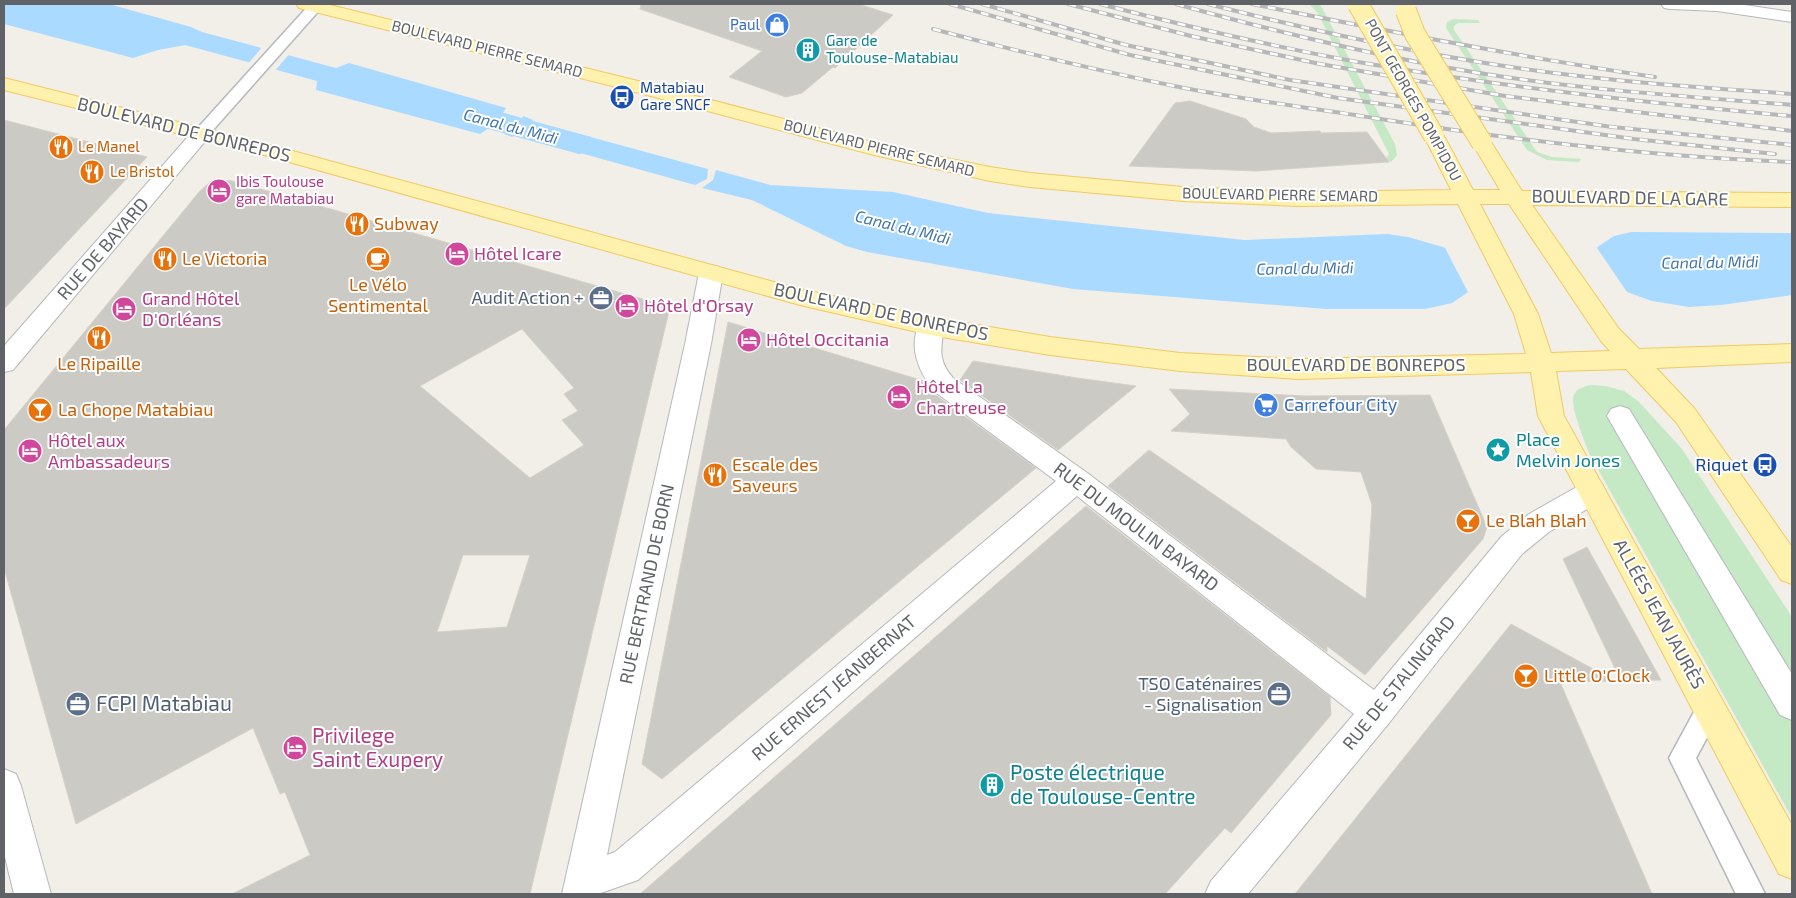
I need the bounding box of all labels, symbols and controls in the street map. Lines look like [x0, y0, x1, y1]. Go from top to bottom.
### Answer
shop icon: Paul [764, 12, 790, 38]
place label: Paul [730, 15, 761, 33]
street label: PONT GEORGES POMPIDOU [1362, 15, 1466, 184]
street label: BOULEVARD PIERRE SEMARD [390, 16, 585, 80]
place label: Gare de Toulouse-Matabiau [826, 31, 958, 66]
building icon: Gare de Toulouse-Matabiau [795, 37, 821, 63]
place label: Matabiau Gare SNCF [640, 78, 711, 113]
bus stop icon: Matabiau Gare SNCF [609, 84, 635, 110]
street label: BOULEVARD DE BONREPOS [75, 92, 293, 166]
water label: Canal du Midi [462, 104, 561, 147]
street label: BOULEVARD PIERRE SEMARD [782, 115, 977, 179]
restaurant icon: Le Manel [48, 134, 74, 160]
place label: Le Manel [78, 137, 140, 155]
restaurant icon: Le Bristol [79, 159, 105, 185]
place label: Le Bristol [110, 162, 175, 180]
place label: Ibis Toulouse gare Matabiau [236, 172, 334, 207]
hotel icon: Ibis Toulouse gare Matabiau [206, 178, 232, 204]
street label: BOULEVARD PIERRE SEMARD [1182, 183, 1378, 205]
street label: BOULEVARD DE LA GARE [1531, 184, 1729, 210]
street label: RUE DE BAYARD [52, 193, 153, 304]
water label: Canal du Midi [854, 206, 953, 248]
restaurant icon: Subway [344, 211, 370, 237]
place label: Subway [374, 212, 439, 234]
hotel icon: Hôtel Icare [444, 241, 470, 267]
place label: Hôtel Icare [474, 242, 562, 264]
restaurant icon: Le Victoria [152, 246, 178, 272]
cafe icon: Le Vélo Sentimental [365, 246, 391, 272]
place label: Le Victoria [182, 247, 267, 269]
water label: Canal du Midi [1661, 251, 1759, 272]
water label: Canal du Midi [1256, 257, 1354, 278]
place label: Le Vélo Sentimental [328, 273, 428, 316]
street label: BOULEVARD DE BONREPOS [772, 277, 991, 345]
office icon: Audit Action + [588, 285, 614, 311]
place label: Audit Action + [471, 286, 584, 308]
place label: Grand Hôtel D'Orléans [142, 287, 240, 330]
hotel icon: Hôtel d'Orsay [614, 293, 640, 319]
place label: Hôtel d'Orsay [644, 294, 754, 316]
hotel icon: Grand Hôtel D'Orléans [111, 296, 137, 322]
restaurant icon: Le Ripaille [86, 325, 112, 351]
hotel icon: Hôtel Occitania [736, 327, 762, 353]
place label: Hôtel Occitania [766, 328, 889, 350]
place label: Le Ripaille [57, 352, 141, 374]
street label: BOULEVARD DE BONREPOS [1246, 353, 1466, 375]
place label: Hôtel La Chartreuse [916, 375, 1006, 418]
hotel icon: Hôtel La Chartreuse [886, 384, 912, 410]
supermarket icon: Carrefour City [1253, 392, 1279, 418]
place label: Carrefour City [1284, 393, 1398, 415]
bar icon: La Chope Matabiau [27, 397, 53, 423]
place label: La Chope Matabiau [58, 398, 213, 420]
place label: Place Melvin Jones [1516, 428, 1620, 471]
place label: Hôtel aux Ambassadeurs [48, 429, 170, 472]
place icon: Place Melvin Jones [1485, 437, 1511, 463]
hotel icon: Hôtel aux Ambassadeurs [17, 438, 43, 464]
bus stop icon: Riquet [1752, 452, 1778, 478]
place label: Escale des Saveurs [732, 453, 818, 496]
place label: Riquet [1695, 453, 1748, 475]
street label: RUE DU MOULIN BAYARD [1050, 457, 1223, 595]
restaurant icon: Escale des Saveurs [702, 462, 728, 488]
street label: RUE BERTRAND DE BORN [614, 482, 678, 686]
bar icon: Le Blah Blah [1455, 508, 1481, 534]
place label: Le Blah Blah [1486, 509, 1587, 531]
street label: ALLÉES JEAN JAURÈS [1610, 535, 1710, 692]
street label: RUE ERNEST JEANBERNAT [747, 609, 920, 765]
street label: RUE DE STALINGRAD [1337, 611, 1459, 754]
bar icon: Little O'Clock [1513, 663, 1539, 689]
place label: Little O'Clock [1544, 664, 1650, 686]
place label: TSO Caténaires - Signalisation [1138, 672, 1262, 715]
office icon: TSO Caténaires - Signalisation [1266, 681, 1292, 707]
place label: FCPI Matabiau [96, 690, 232, 715]
office icon: FCPI Matabiau [65, 691, 91, 717]
place label: Privilege Saint Exupery [312, 722, 443, 771]
hotel icon: Privilege Saint Exupery [282, 735, 308, 761]
place label: Poste électrique de Toulouse-Centre [1010, 759, 1196, 808]
building icon: Poste électrique de Toulouse-Centre [979, 772, 1005, 798]

